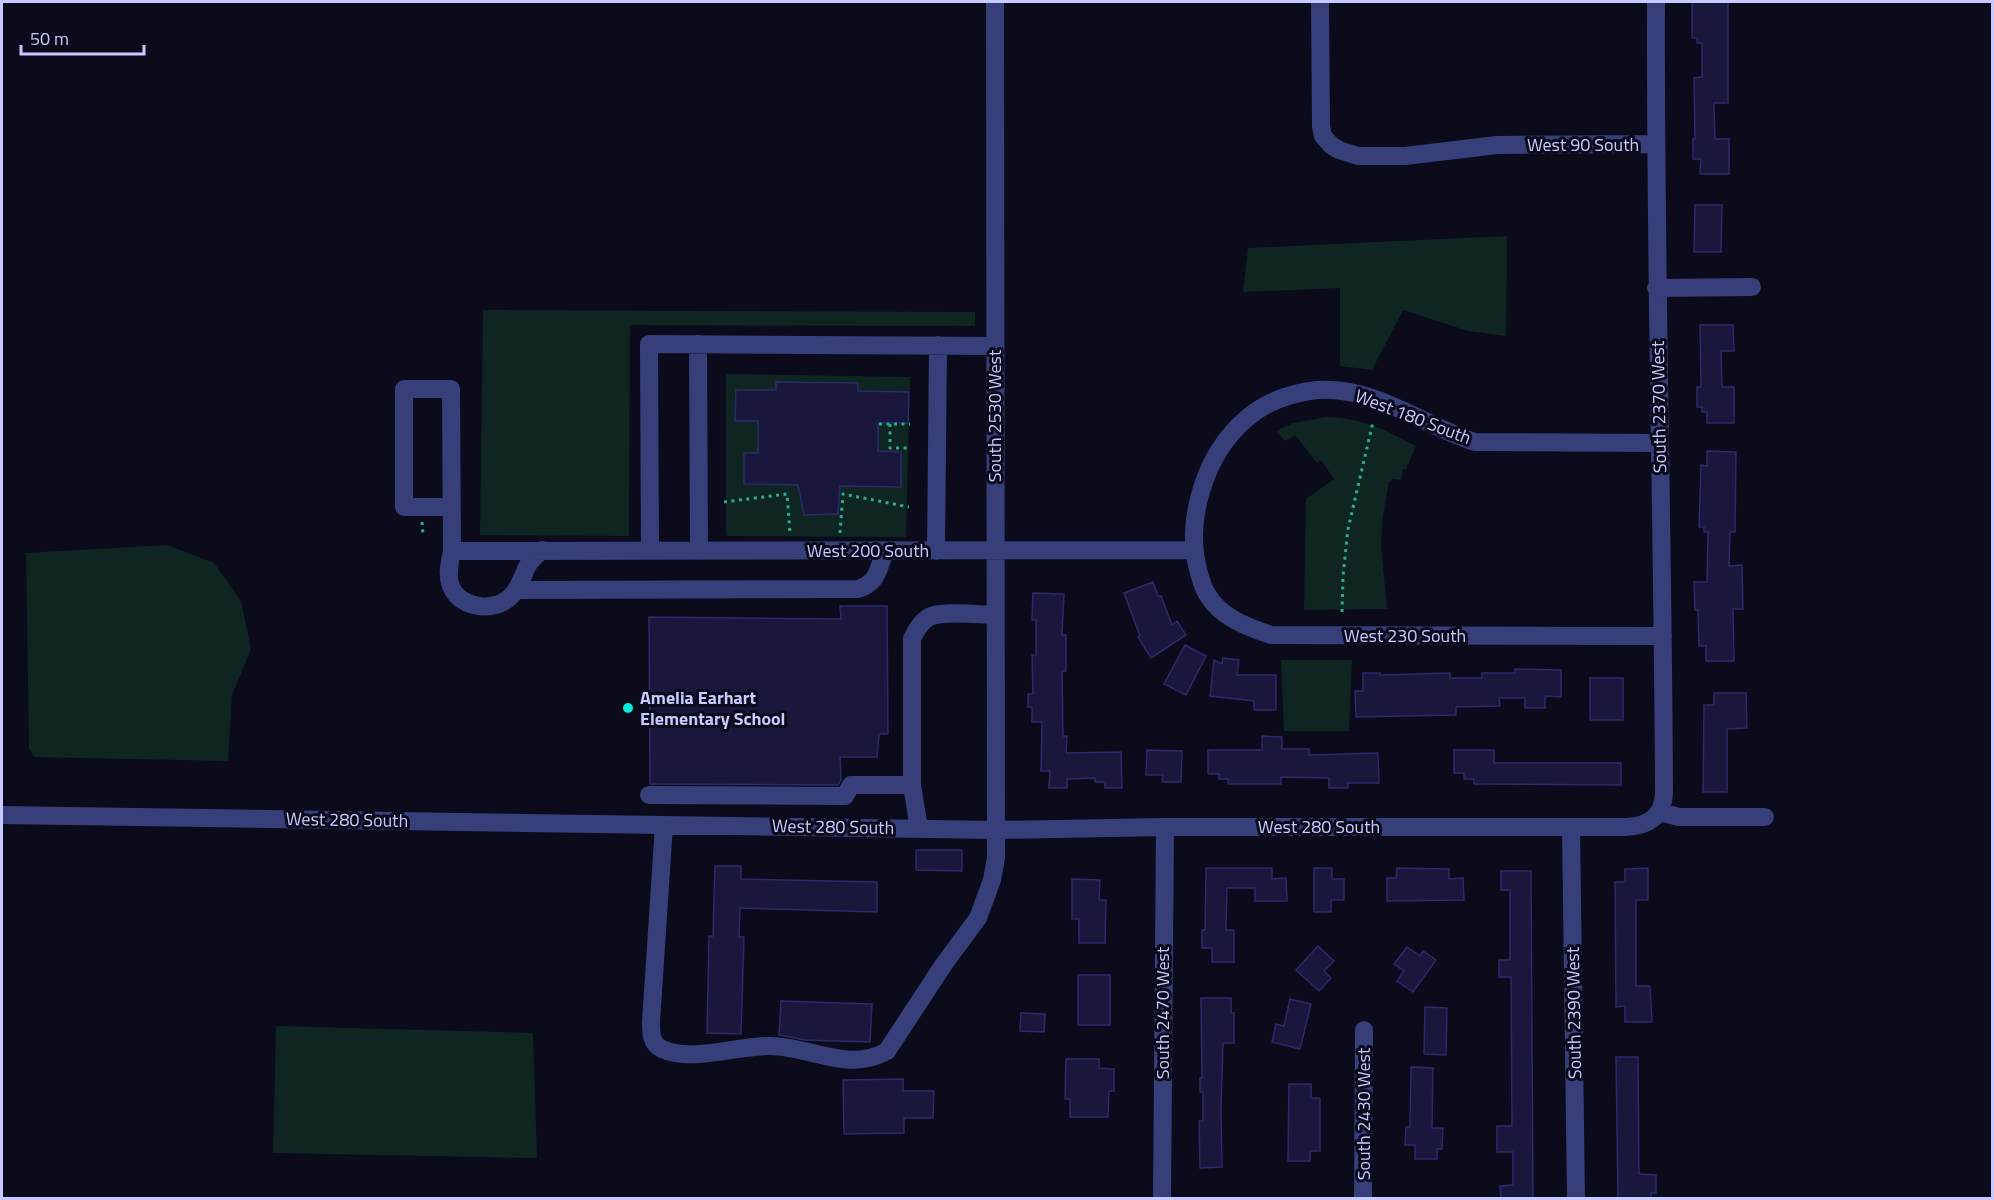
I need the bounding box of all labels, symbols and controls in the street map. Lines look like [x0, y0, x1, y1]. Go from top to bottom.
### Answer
scale bar [21, 18, 144, 56]
text: 50 m [30, 25, 69, 52]
street label: West 90 South [1527, 131, 1639, 158]
street label: South 2370 West [1644, 340, 1673, 473]
street label: South 2530 West [981, 349, 1008, 482]
street label: West 180 South [1351, 382, 1475, 451]
street label: West 200 South [807, 537, 929, 564]
street label: West 230 South [1344, 622, 1466, 649]
place label: Amelia Earhart Elementary School [640, 684, 785, 732]
marker: Amelia Earhart Elementary School [621, 701, 635, 715]
street label: West 280 South [286, 805, 408, 834]
street label: West 280 South [772, 812, 894, 841]
street label: West 280 South [1258, 813, 1380, 840]
street label: South 2470 West [1149, 946, 1176, 1079]
street label: South 2390 West [1559, 946, 1588, 1079]
street label: South 2430 West [1350, 1047, 1377, 1180]

